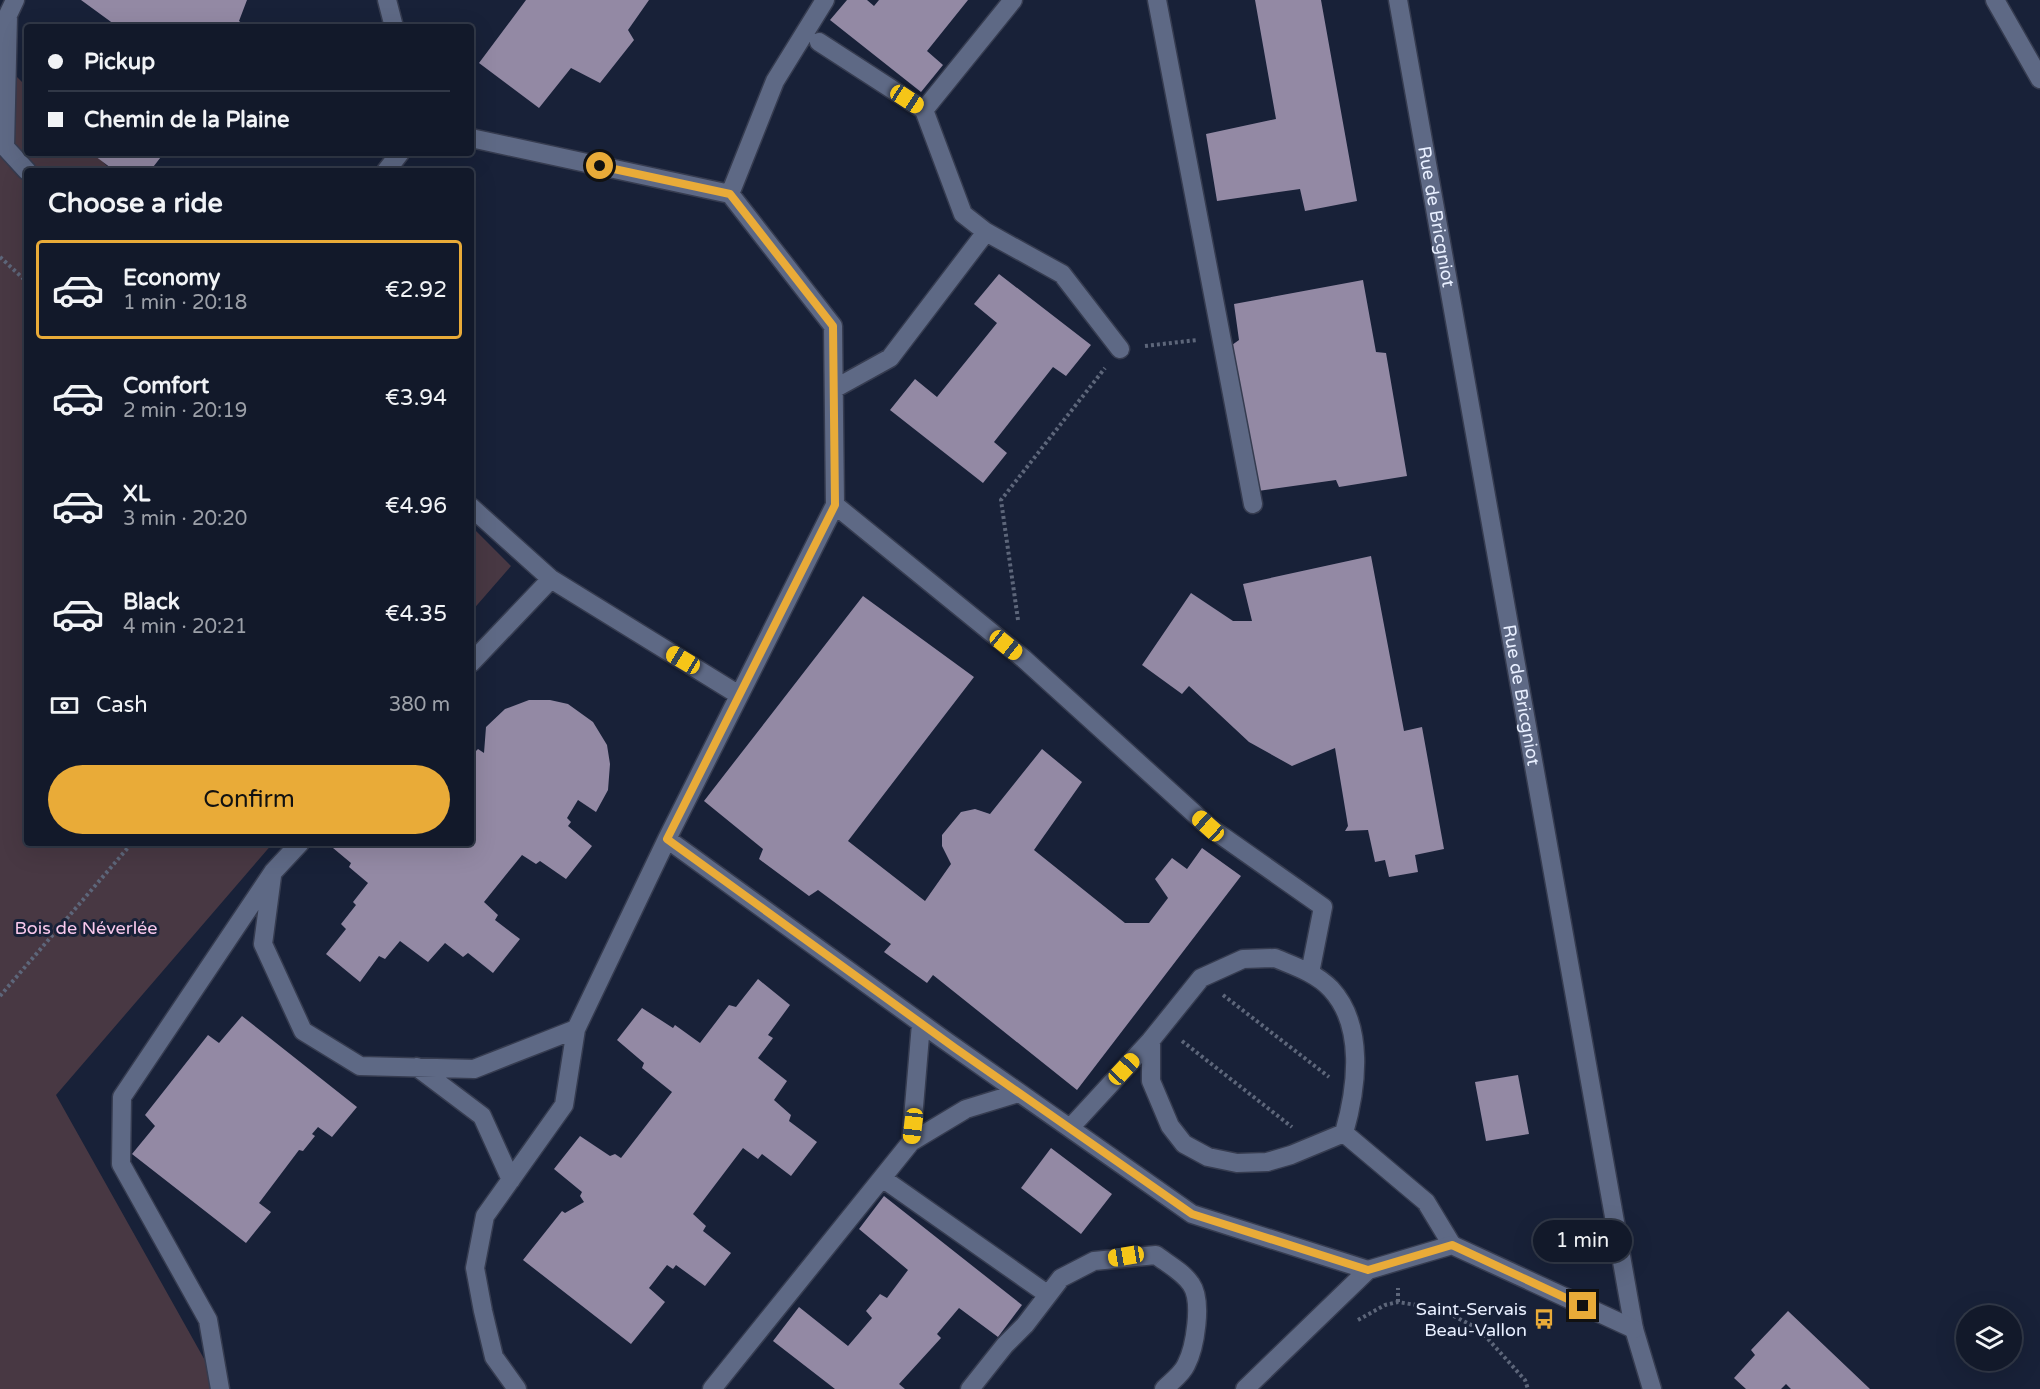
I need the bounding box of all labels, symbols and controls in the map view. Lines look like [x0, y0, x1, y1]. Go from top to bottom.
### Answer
text: Pickup [84, 49, 155, 75]
car [887, 82, 927, 116]
text: Chemin de la Plaine [84, 107, 289, 133]
street label: Rue de Bricgniot [1413, 144, 1460, 289]
route start [586, 152, 613, 179]
text: Choose a ride [48, 187, 223, 220]
icon: car [51, 263, 105, 317]
text: Economy [123, 265, 220, 291]
text: €2.92 [385, 277, 447, 303]
text: 1 min · 20:18 [123, 291, 247, 315]
icon: car [51, 371, 105, 425]
text: Comfort [123, 373, 209, 399]
text: €3.94 [385, 385, 447, 411]
text: 2 min · 20:19 [123, 399, 247, 423]
icon: car [51, 479, 105, 533]
text: XL [123, 481, 150, 507]
text: €4.96 [385, 493, 447, 519]
text: 3 min · 20:20 [123, 507, 247, 531]
icon: car [51, 587, 105, 641]
text: Black [123, 589, 180, 615]
text: €4.35 [385, 601, 447, 627]
text: 4 min · 20:21 [123, 615, 247, 639]
street label: Rue de Bricgniot [1498, 623, 1545, 767]
car [986, 627, 1026, 663]
car [663, 643, 703, 677]
icon: cash [48, 689, 81, 722]
text: Cash [96, 692, 148, 718]
text: 380 m [389, 693, 450, 717]
button: Confirm [48, 765, 450, 834]
car [1189, 807, 1227, 845]
park label: Bois de Néverlée [14, 917, 158, 939]
car [1105, 1050, 1143, 1088]
car [902, 1107, 924, 1145]
callout: 1 min [1534, 1219, 1632, 1261]
text: 1 min [1556, 1229, 1609, 1253]
car [1107, 1244, 1145, 1268]
route end [1569, 1292, 1596, 1319]
place label: Saint-Servais Beau-Vallon [1416, 1298, 1527, 1341]
map controls [1956, 1305, 2022, 1371]
button: layers [1956, 1305, 2022, 1371]
bus stop icon: Saint-Servais Beau-Vallon [1532, 1307, 1556, 1331]

